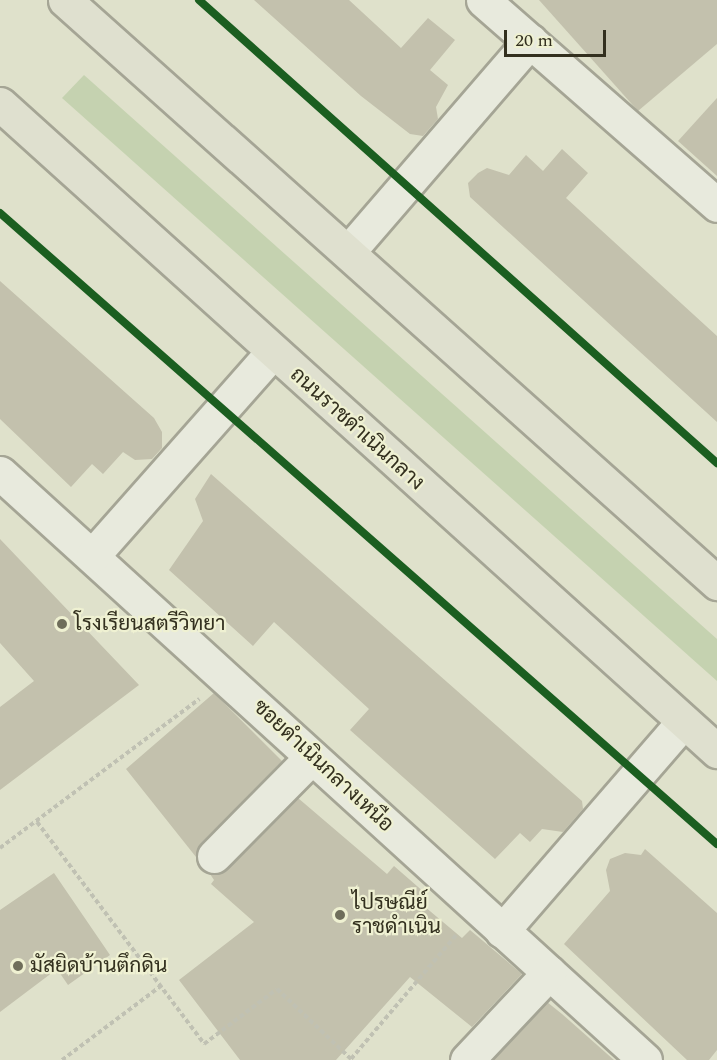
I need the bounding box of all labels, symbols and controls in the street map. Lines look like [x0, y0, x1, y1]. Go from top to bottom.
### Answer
scale bar [507, 18, 609, 56]
text: 20 m [515, 27, 553, 54]
street label: ถนนราชดำเนินกลาง [285, 362, 429, 496]
place label: โรงเรียนสตรีวิทยา [74, 611, 226, 637]
marker: โรงเรียนสตรีวิทยา [55, 617, 69, 631]
street label: ซอยดำเนินกลางเหนือ [248, 694, 398, 838]
place label: ไปรษณีย์ ราชดำเนิน [352, 890, 441, 940]
marker: ไปรษณีย์ ราชดำเนิน [333, 908, 347, 922]
place label: มัสยิดบ้านตึกดิน [30, 953, 167, 979]
marker: มัสยิดบ้านตึกดิน [11, 959, 25, 973]

